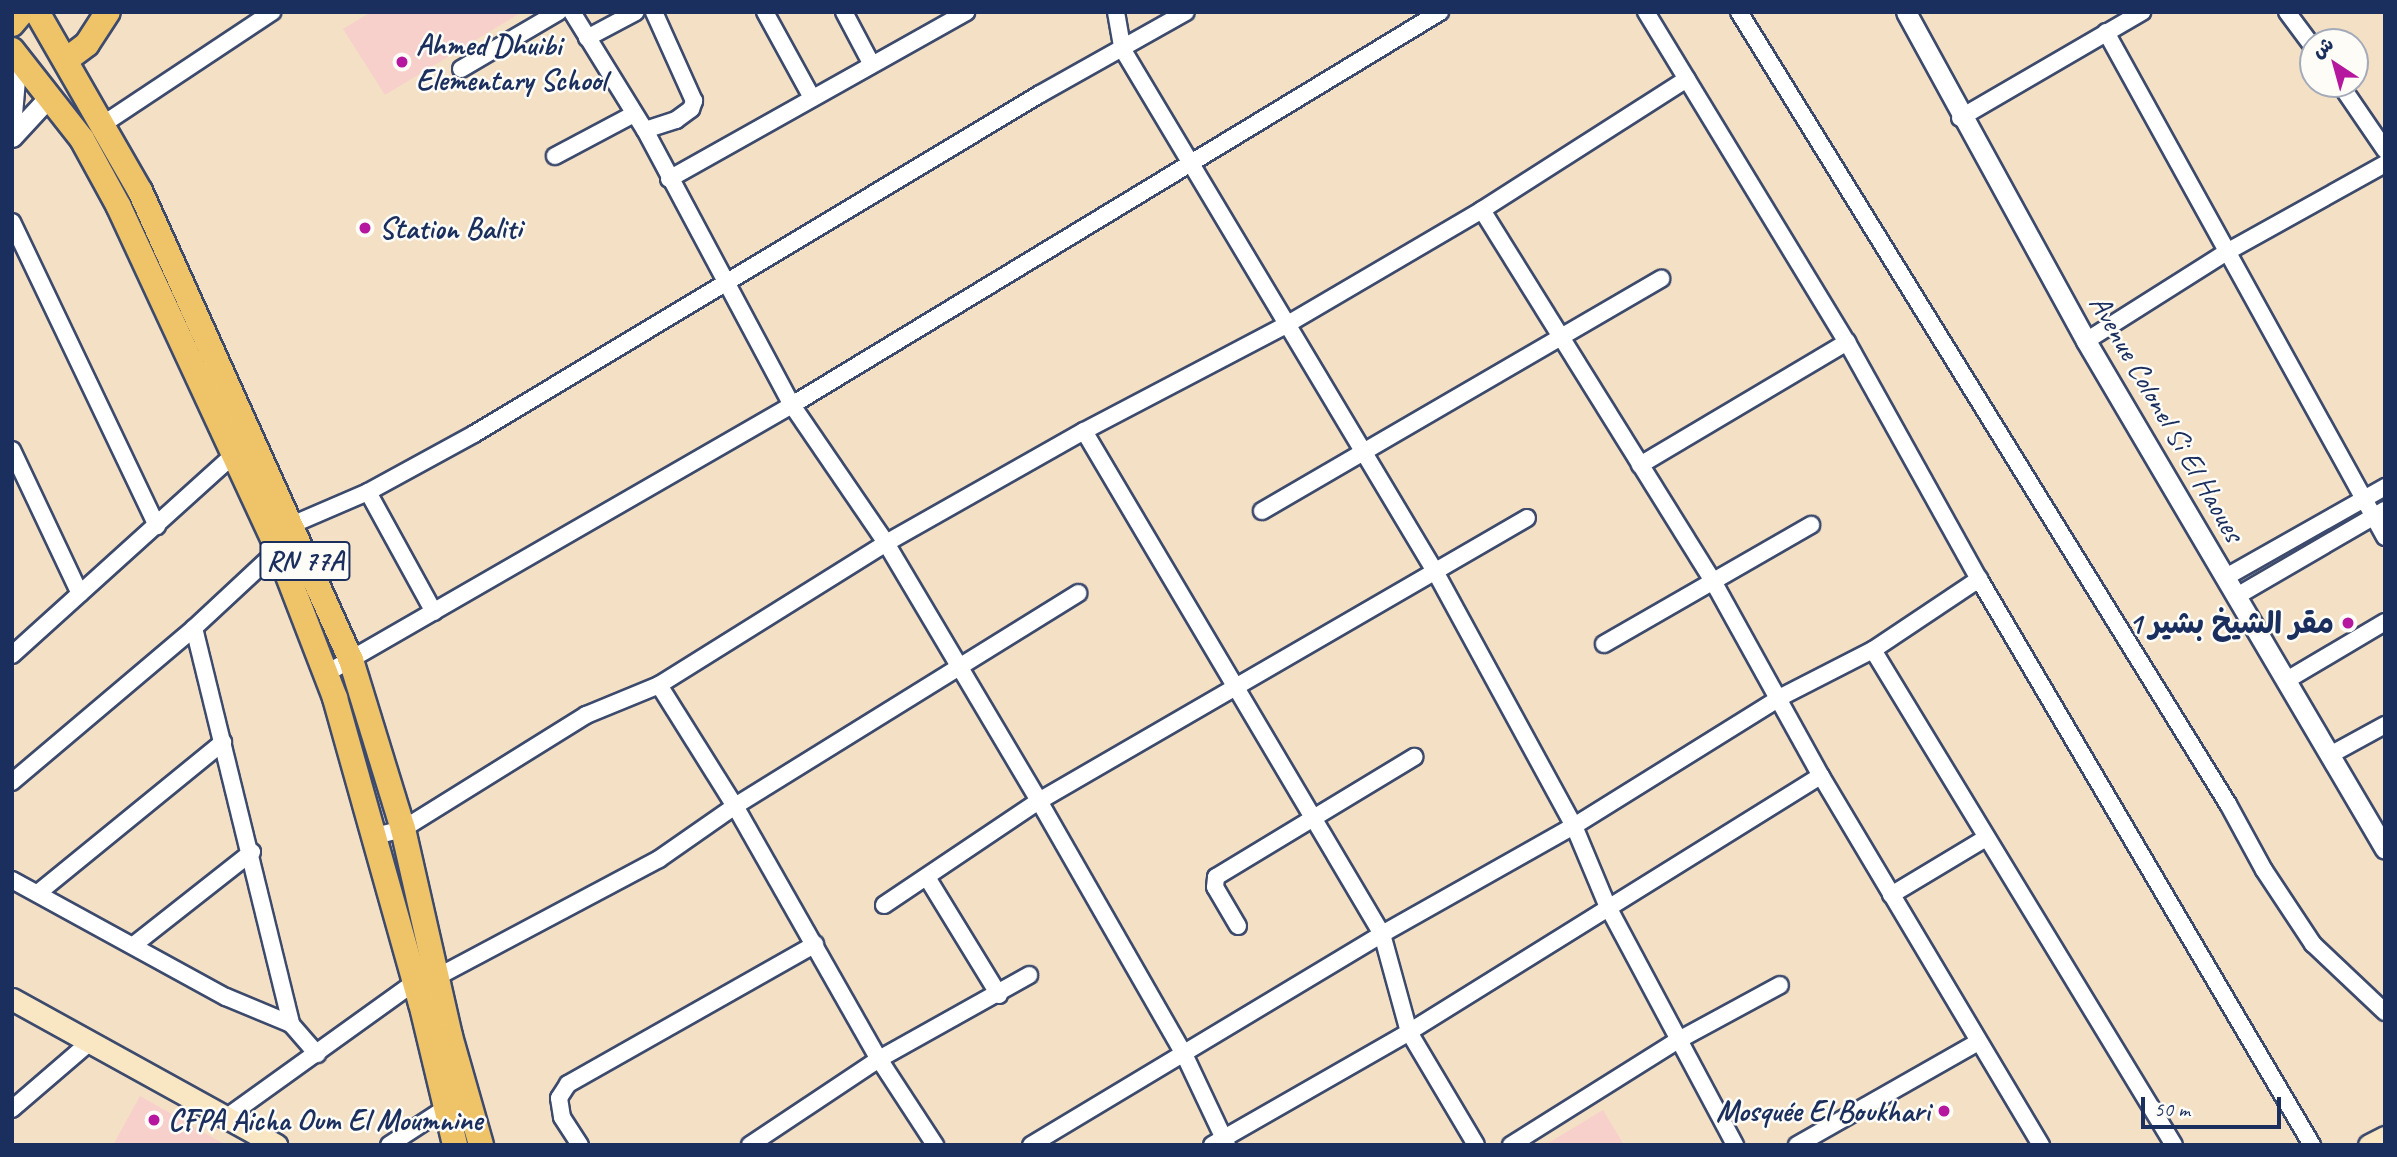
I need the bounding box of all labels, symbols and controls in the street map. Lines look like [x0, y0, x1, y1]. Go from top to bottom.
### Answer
place label: Ahmed Dhuibi Elementary School [416, 27, 606, 97]
north arrow [2299, 28, 2369, 98]
text: ش [2307, 32, 2338, 63]
marker: Ahmed Dhuibi Elementary School [394, 54, 410, 70]
place label: Station Baliti [379, 210, 522, 246]
marker: Station Baliti [357, 220, 373, 236]
street label: Avenue Colonel Si El Haoues [2081, 288, 2253, 548]
road number: RN 77A [258, 536, 352, 586]
place label: مقر الشيخ بشير 1 [2128, 605, 2334, 641]
marker: مقر الشيخ بشير 1 [2340, 615, 2356, 631]
scale bar [2145, 1084, 2285, 1128]
place label: Mosquée El Boukhari [1717, 1093, 1930, 1129]
text: 50 m [2154, 1096, 2190, 1122]
place label: CFPA Aicha Oum El Moumnine [168, 1102, 481, 1138]
marker: Mosquée El Boukhari [1936, 1103, 1952, 1119]
marker: CFPA Aicha Oum El Moumnine [146, 1112, 162, 1128]

